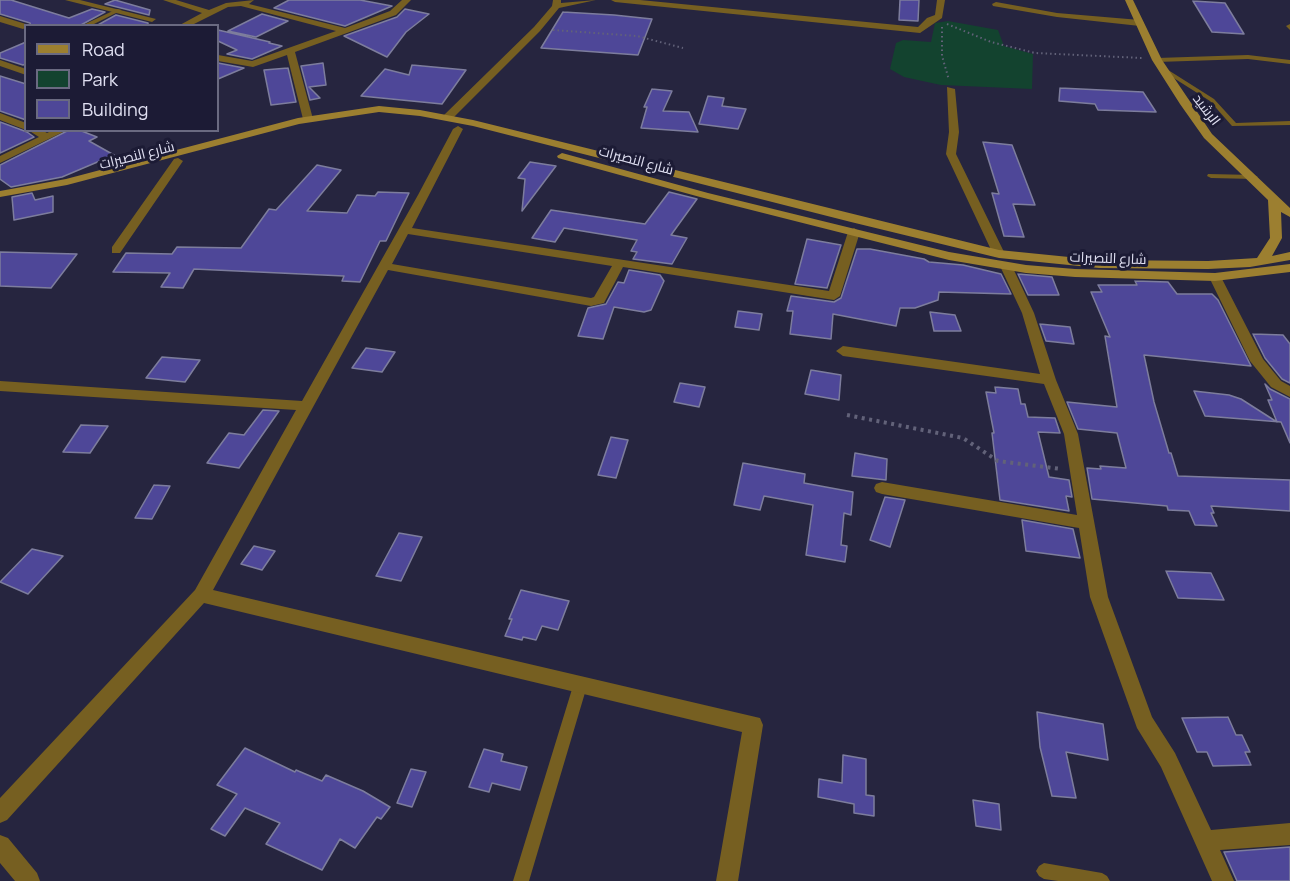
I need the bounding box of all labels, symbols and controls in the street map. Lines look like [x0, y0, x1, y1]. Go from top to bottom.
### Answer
legend [24, 24, 219, 132]
text: Road [82, 37, 125, 61]
text: Park [82, 67, 118, 91]
street label: الرشيد [1189, 91, 1223, 129]
text: Building [82, 97, 148, 121]
street label: شارع النصيرات [98, 139, 176, 173]
street label: شارع النصيرات [597, 143, 675, 179]
street label: شارع النصيرات [1069, 249, 1147, 269]

